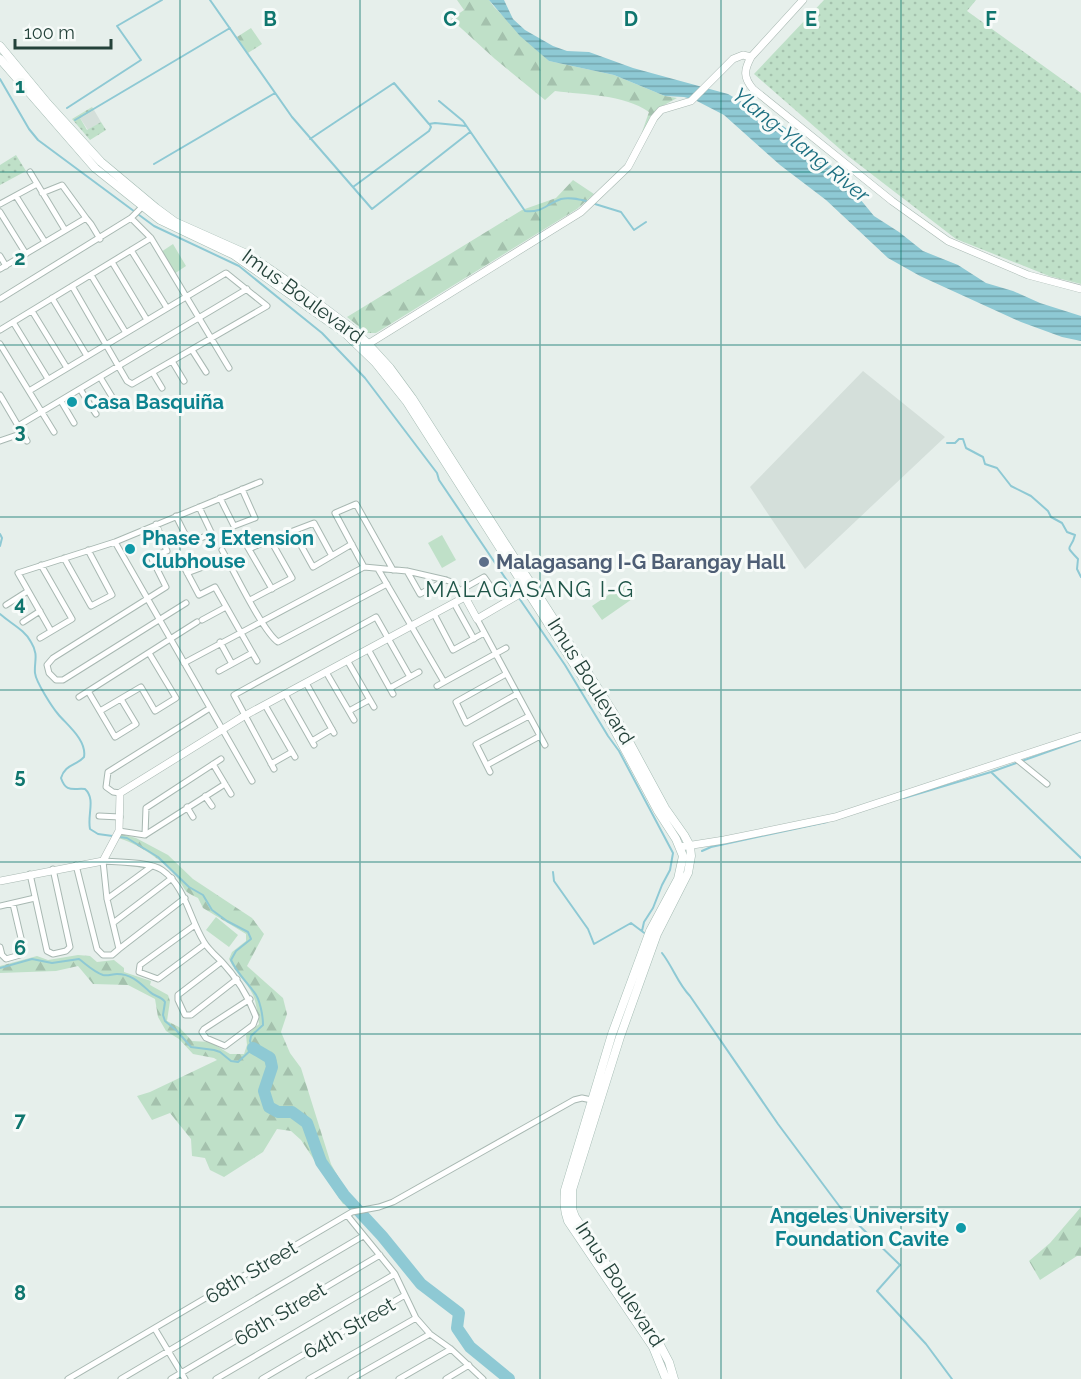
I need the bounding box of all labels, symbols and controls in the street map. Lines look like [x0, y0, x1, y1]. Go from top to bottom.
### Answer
text: B [263, 7, 277, 31]
text: C [443, 7, 457, 31]
text: D [624, 7, 638, 31]
text: E [805, 7, 817, 31]
text: F [985, 7, 997, 31]
scale bar [15, 12, 111, 50]
text: 100 m [24, 22, 75, 43]
text: 1 [15, 74, 25, 98]
water label: Ylang-Ylang River [728, 82, 875, 208]
street label: Imus Boulevard [238, 244, 368, 348]
text: 2 [14, 246, 26, 270]
place label: Casa Basquiña [84, 390, 224, 414]
marker: Casa Basquiña [65, 395, 79, 409]
text: 3 [14, 419, 26, 443]
place label: Phase 3 Extension Clubhouse [142, 526, 314, 573]
marker: Phase 3 Extension Clubhouse [123, 542, 137, 556]
place label: Malagasang I-G Barangay Hall [496, 550, 786, 574]
marker: Malagasang I-G Barangay Hall [477, 555, 491, 569]
district label: MALAGASANG I-G [425, 576, 635, 602]
text: 4 [14, 591, 26, 615]
street label: Imus Boulevard [543, 613, 639, 749]
text: 5 [14, 764, 26, 788]
text: 6 [14, 936, 26, 960]
text: 7 [14, 1108, 26, 1132]
place label: Angeles University Foundation Cavite [770, 1204, 949, 1251]
street label: Imus Boulevard [571, 1217, 669, 1351]
marker: Angeles University Foundation Cavite [954, 1221, 968, 1235]
street label: 68th Street [201, 1235, 302, 1309]
street label: 66th Street [230, 1277, 331, 1351]
text: 8 [14, 1281, 26, 1305]
street label: 64th Street [299, 1292, 399, 1364]

